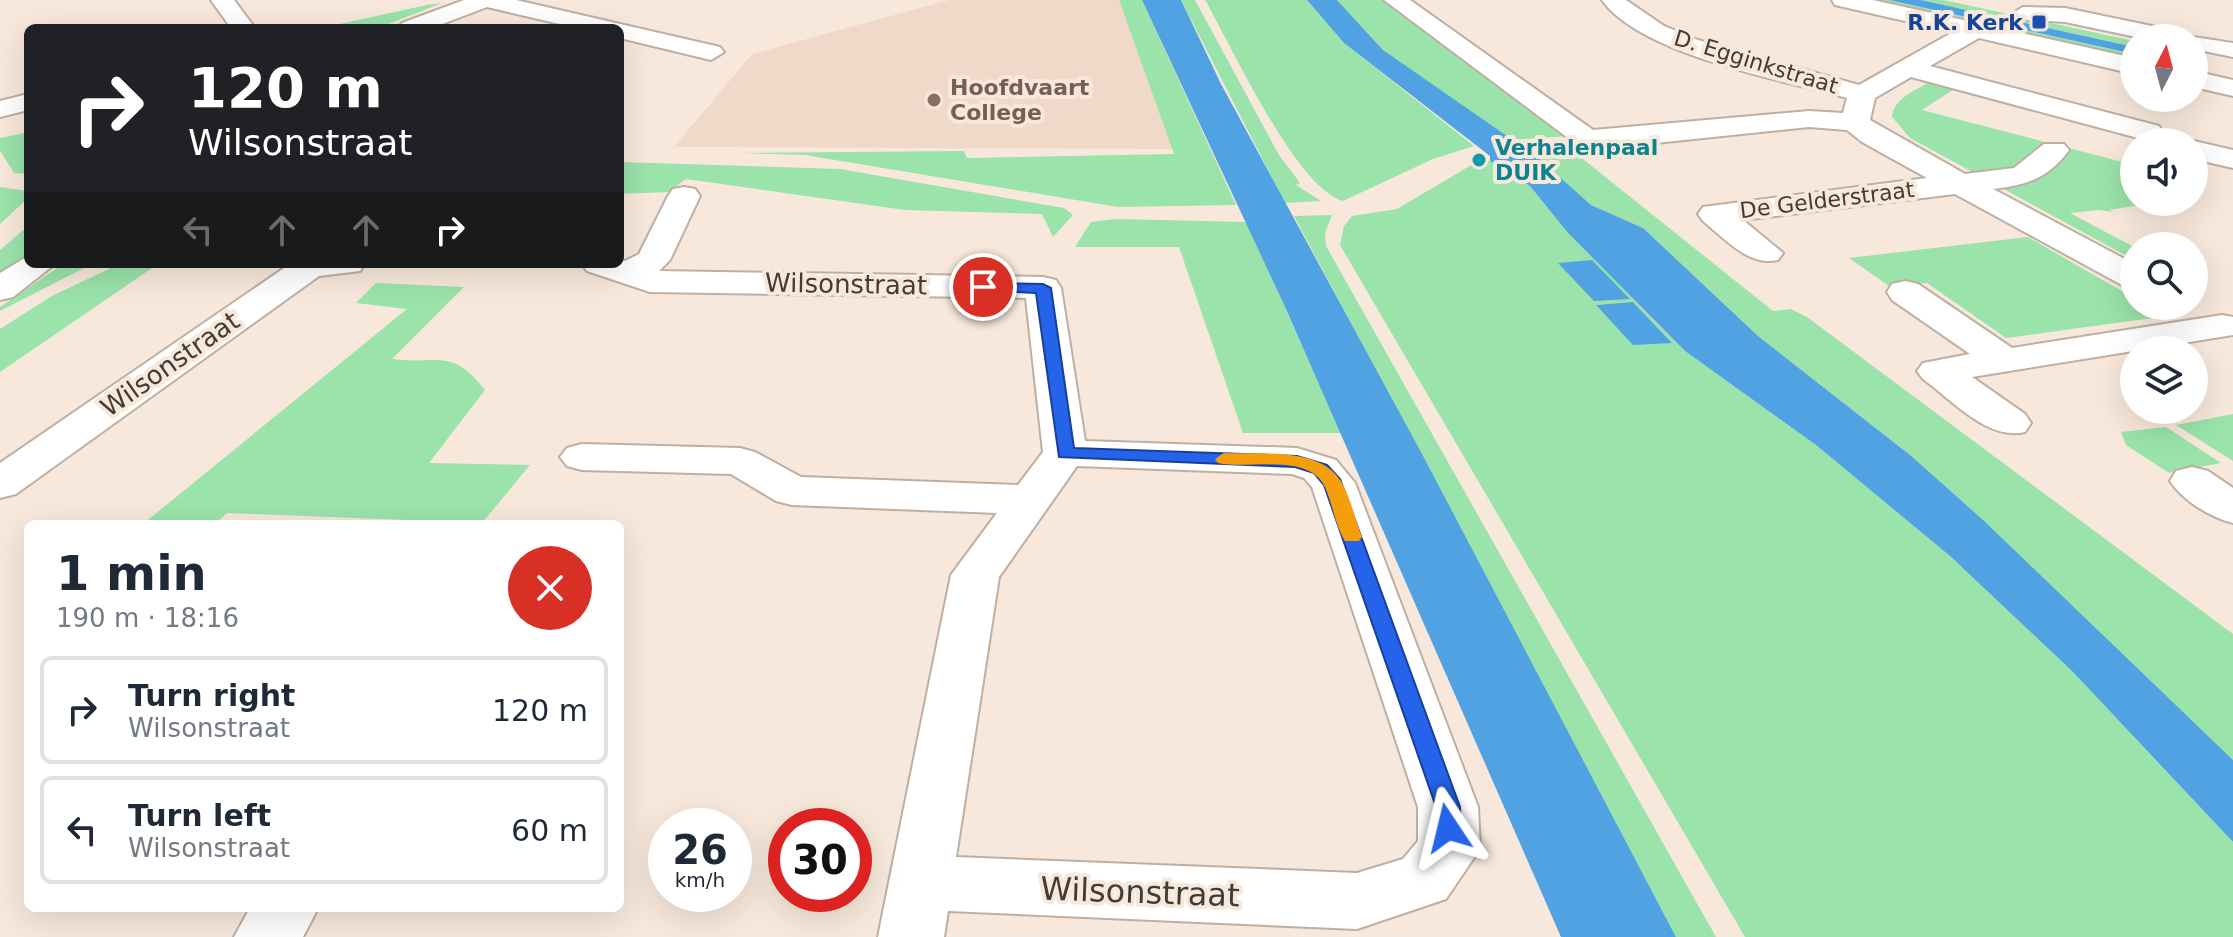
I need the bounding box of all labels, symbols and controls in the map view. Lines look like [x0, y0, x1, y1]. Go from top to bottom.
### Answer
place label: R.K. Kerk [1907, 10, 2024, 35]
marker: R.K. Kerk [2030, 13, 2048, 31]
north arrow [2120, 24, 2208, 112]
map controls [2120, 24, 2208, 424]
street label: D. Egginkstraat [1671, 25, 1841, 99]
text: 120 m [188, 55, 383, 120]
icon: right [56, 56, 160, 160]
place label: Hoofdvaart College [950, 75, 1090, 125]
marker: Hoofdvaart College [925, 91, 943, 109]
text: Wilsonstraat [188, 122, 412, 163]
button: sound [2120, 128, 2208, 216]
place label: Verhalenpaal DUIK [1495, 135, 1658, 185]
marker: Verhalenpaal DUIK [1470, 151, 1488, 169]
street label: De Gelderstraat [1738, 177, 1916, 223]
icon: left [176, 208, 220, 252]
icon: ahead [260, 208, 304, 252]
icon: ahead [344, 208, 388, 252]
icon: right [428, 208, 472, 252]
button: search [2120, 232, 2208, 320]
pin [949, 253, 1017, 321]
icon: arrive [961, 265, 1005, 309]
street label: Wilsonstraat [765, 268, 927, 300]
street label: Wilsonstraat [95, 305, 245, 423]
button: layers [2120, 336, 2208, 424]
text: 1 min [56, 545, 207, 601]
button: close [508, 546, 592, 630]
text: 190 m · 18:16 [56, 603, 239, 633]
text: Turn right [128, 678, 295, 713]
icon: right [60, 688, 104, 732]
text: 120 m [492, 693, 588, 728]
text: Wilsonstraat [128, 713, 290, 743]
position arrow [1406, 786, 1490, 870]
text: Turn left [128, 798, 271, 833]
icon: left [60, 808, 104, 852]
speed limit sign: 30 [768, 808, 872, 912]
text: 60 m [511, 813, 588, 848]
text: 26 [672, 827, 728, 873]
text: Wilsonstraat [128, 833, 290, 863]
text: km/h [675, 868, 725, 892]
street label: Wilsonstraat [1040, 870, 1240, 914]

